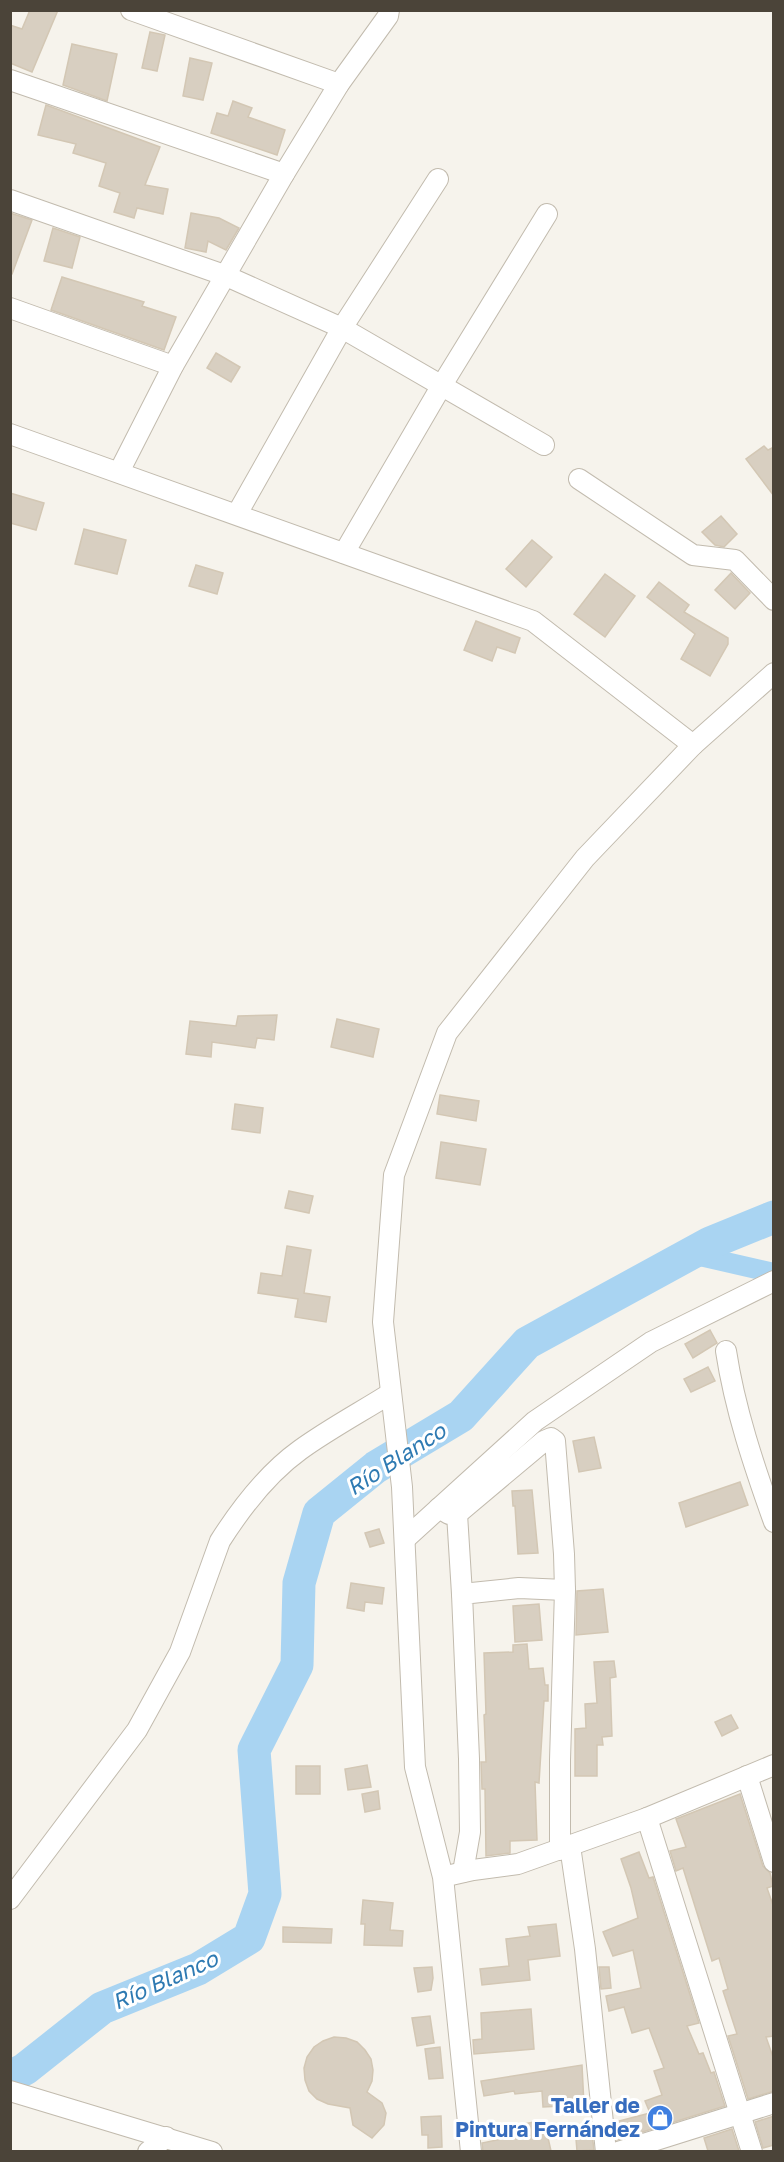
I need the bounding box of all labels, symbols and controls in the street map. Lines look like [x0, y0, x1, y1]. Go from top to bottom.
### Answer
water label: Río Blanco [341, 1416, 452, 1501]
water label: Río Blanco [108, 1944, 223, 2015]
place label: Taller de Pintura Fernández [455, 2092, 640, 2142]
shop icon: Taller de Pintura Fernández [645, 2103, 675, 2133]

